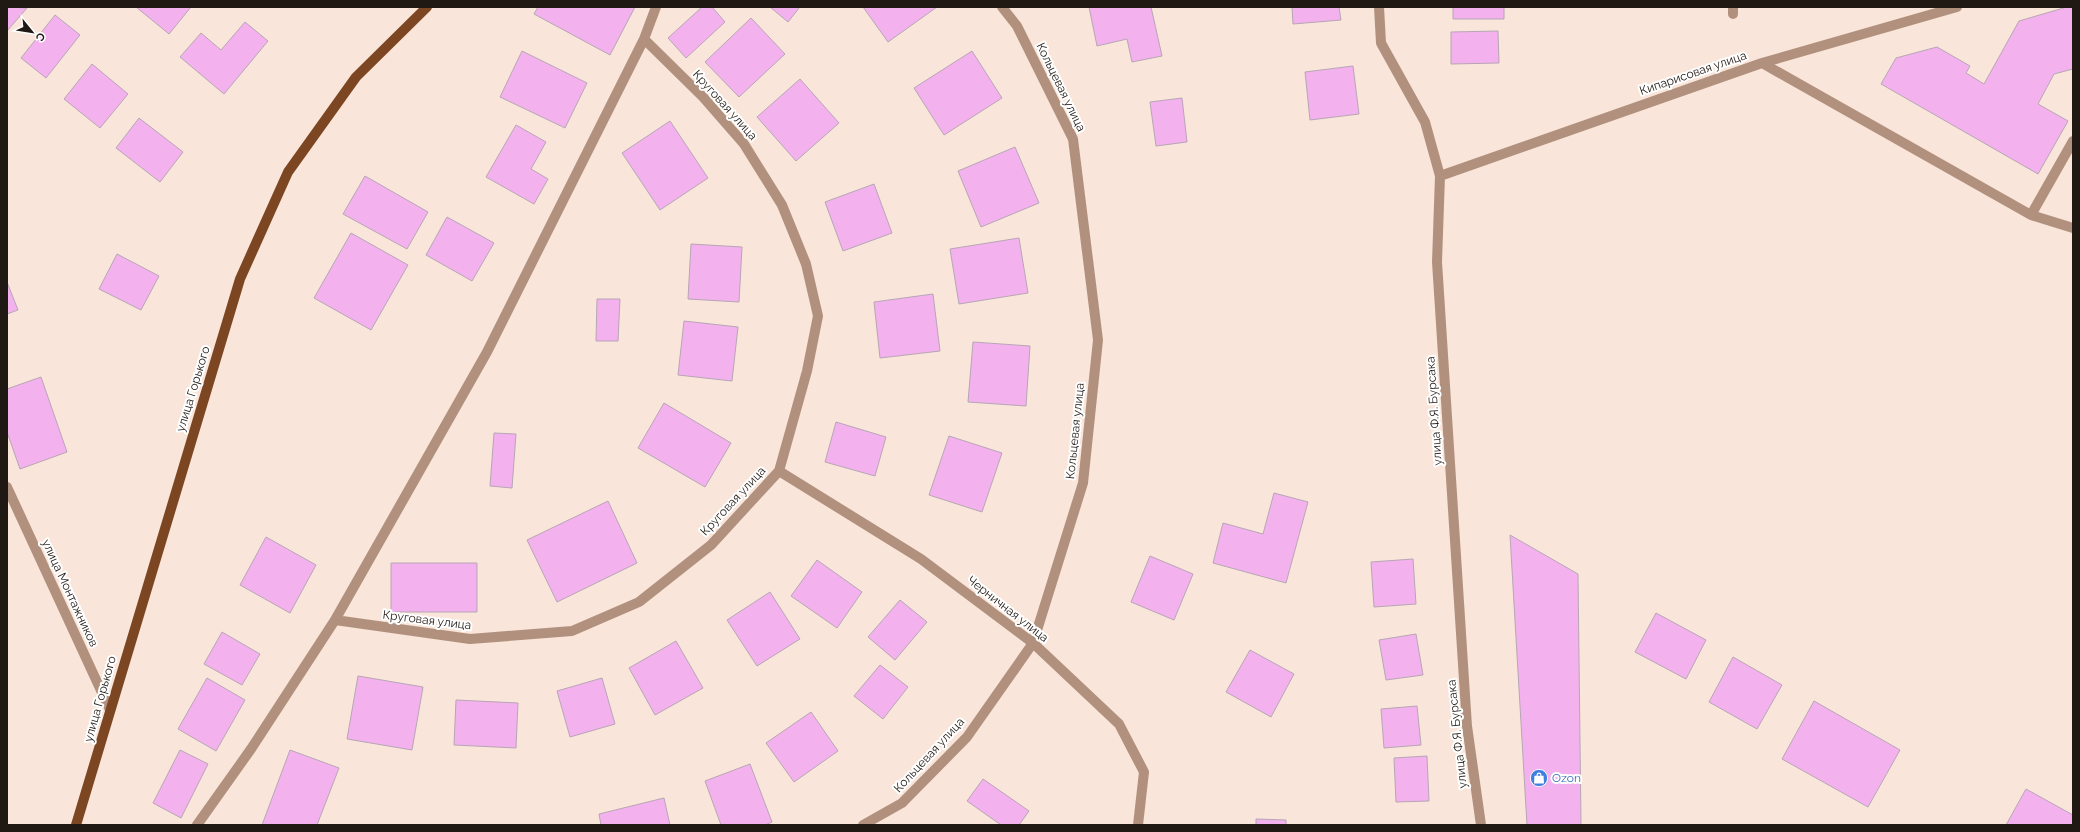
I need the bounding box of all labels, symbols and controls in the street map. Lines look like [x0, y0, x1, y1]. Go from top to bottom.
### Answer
north arrow [12, 12, 52, 52]
text: С [32, 30, 48, 44]
street label: Кольцевая улица [1033, 40, 1089, 134]
street label: Кипарисовая улица [1638, 48, 1748, 98]
street label: Круговая улица [690, 67, 760, 143]
street label: улица Горького [173, 345, 213, 433]
street label: улица Ф.Я. Бурсака [1423, 356, 1445, 466]
street label: Кольцевая улица [1063, 382, 1087, 480]
street label: Круговая улица [697, 464, 769, 538]
street label: улица Монтажников [39, 537, 101, 649]
street label: Черничная улица [965, 573, 1051, 645]
street label: Круговая улица [382, 608, 472, 632]
street label: улица Горького [81, 654, 119, 744]
street label: улица Ф.Я. Бурсака [1444, 679, 1470, 789]
street label: Кольцевая улица [891, 715, 967, 795]
shop icon: Ozon [1529, 768, 1549, 788]
place label: Ozon [1552, 771, 1581, 785]

